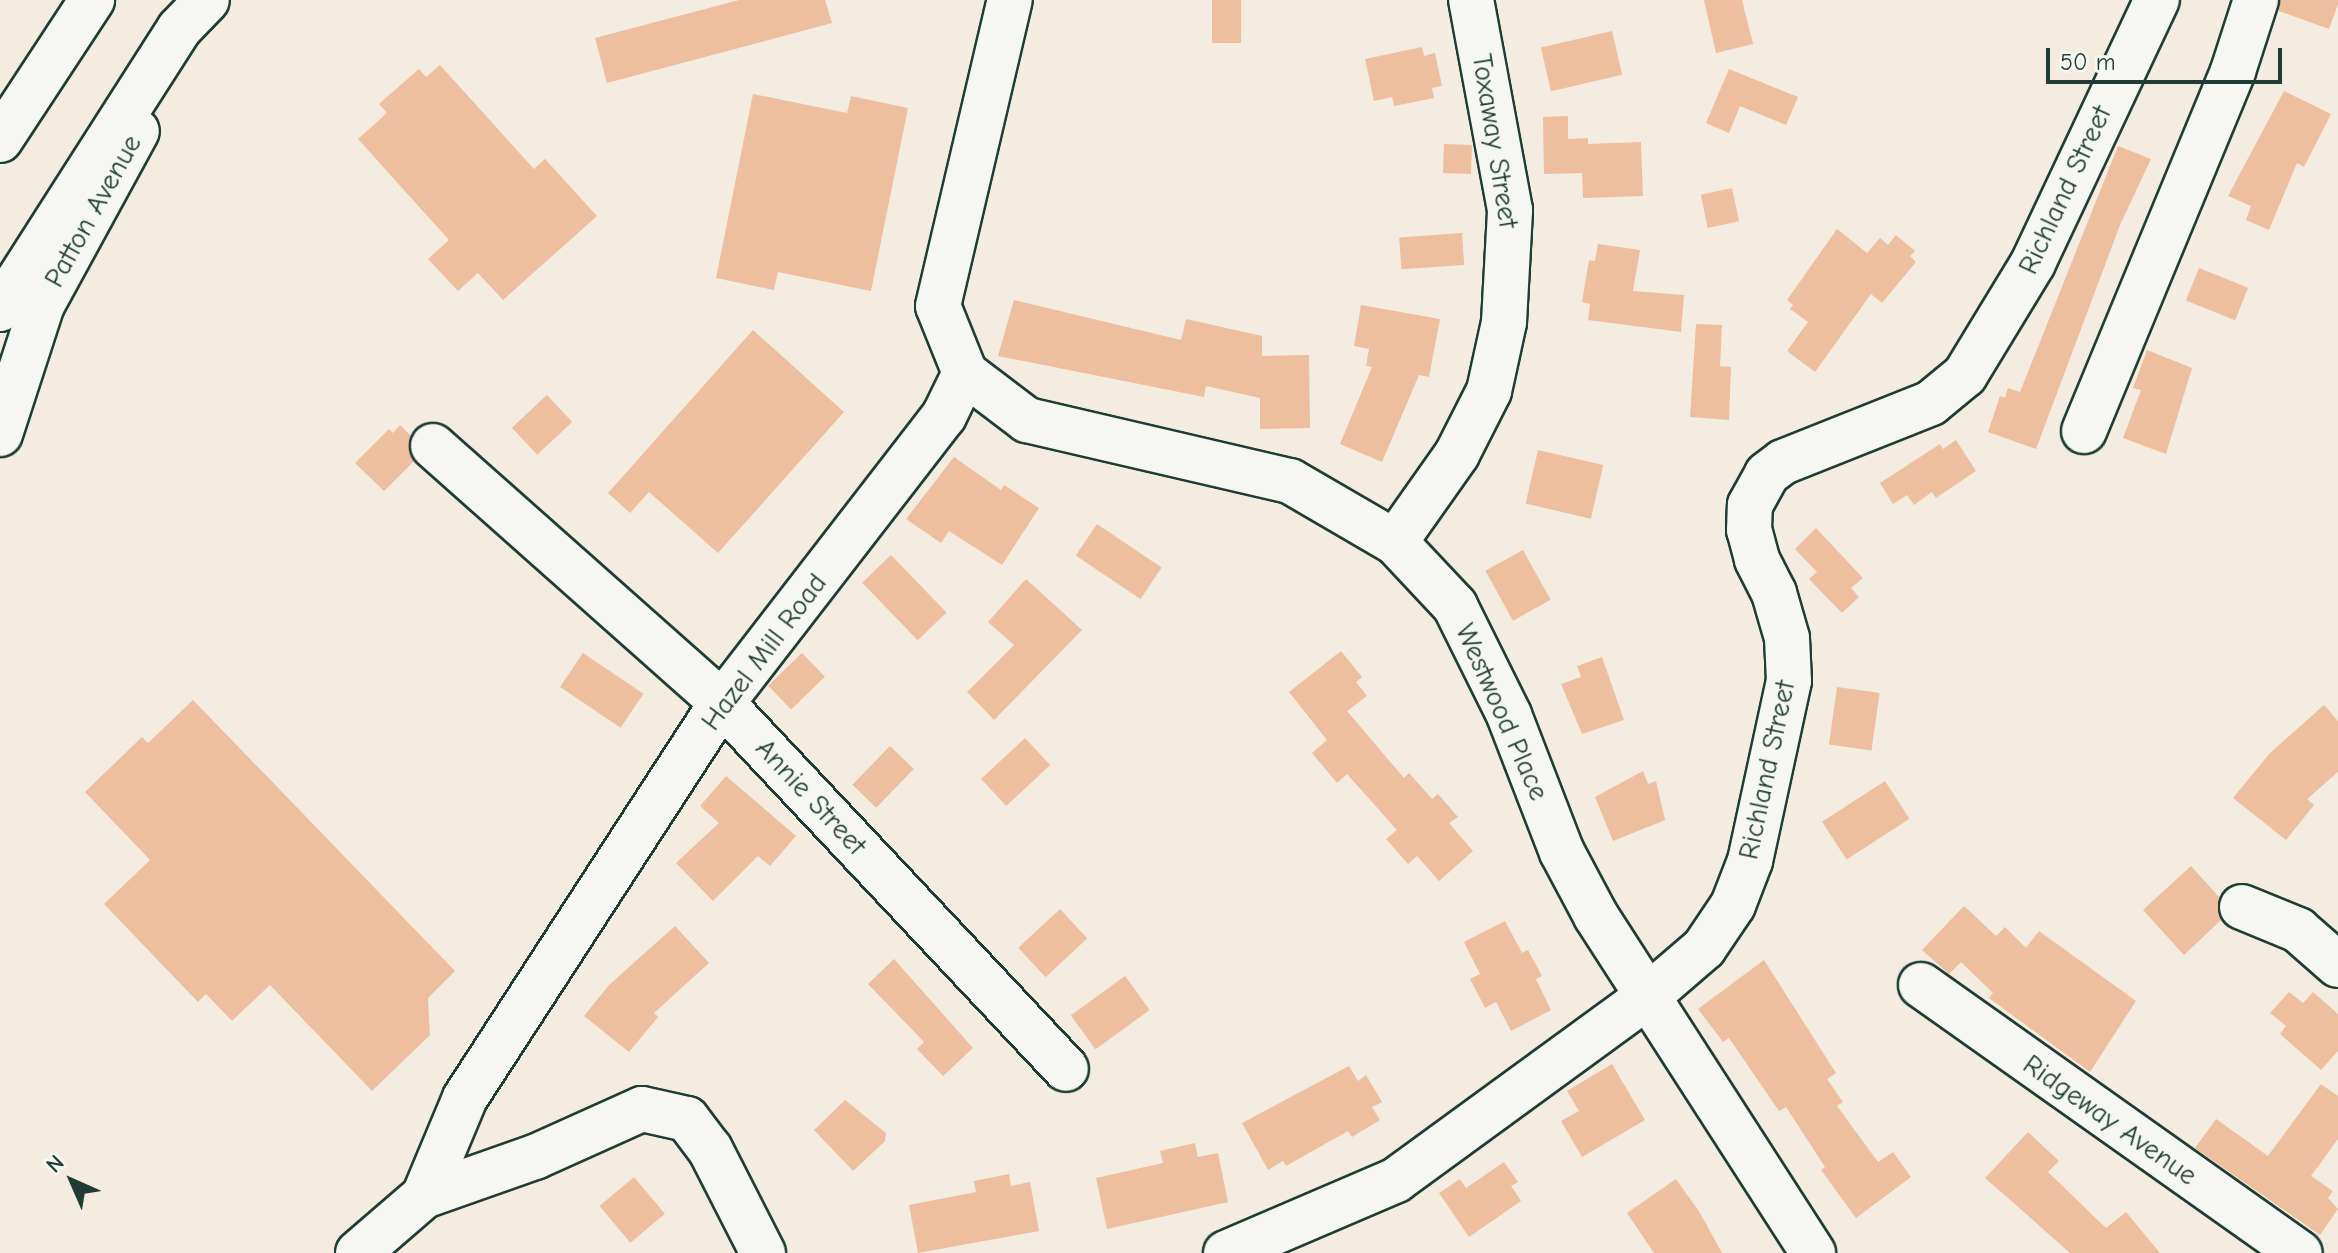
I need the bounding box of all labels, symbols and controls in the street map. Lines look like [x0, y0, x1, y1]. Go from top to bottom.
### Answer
scale bar [2050, 32, 2286, 82]
text: 50 m [2060, 48, 2116, 76]
street label: Toxaway Street [1465, 52, 1525, 230]
street label: Richland Street [2011, 100, 2119, 280]
street label: Patton Avenue [37, 129, 149, 293]
street label: Hazel Mill Road [694, 567, 834, 737]
street label: Westwood Place [1448, 618, 1556, 806]
street label: Richland Street [1732, 678, 1802, 862]
street label: Annie Street [749, 732, 873, 862]
street label: Ridgeway Avenue [2017, 1048, 2203, 1192]
north arrow [32, 1141, 112, 1221]
text: N [41, 1150, 69, 1178]

